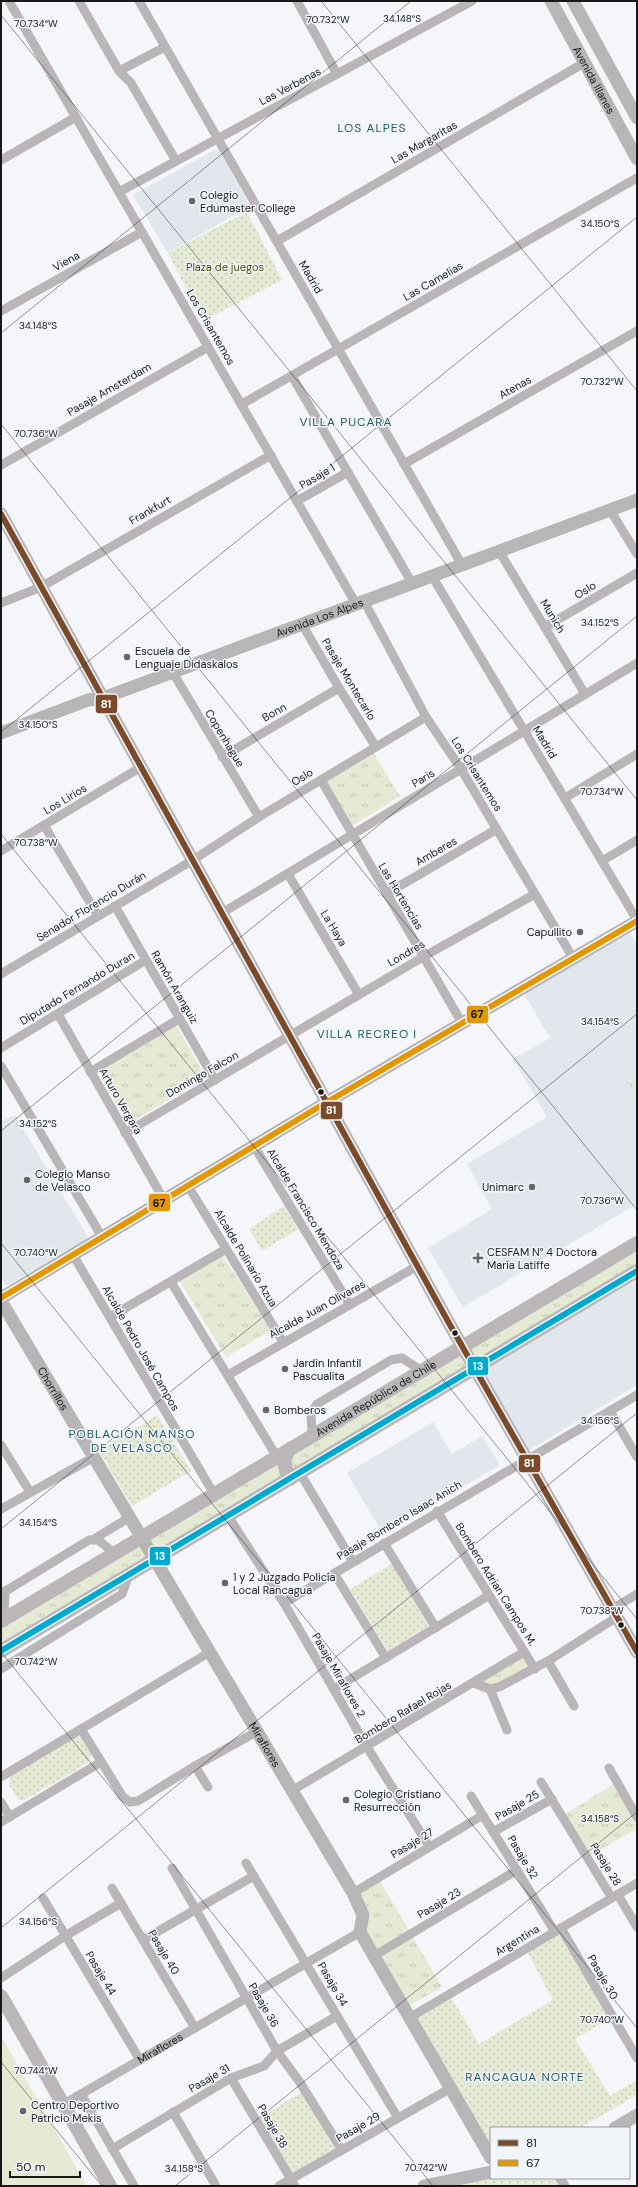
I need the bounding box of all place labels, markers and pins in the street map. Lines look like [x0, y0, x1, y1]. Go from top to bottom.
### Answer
place label: Colegio Edumaster College [200, 188, 296, 215]
marker: Colegio Edumaster College [187, 196, 197, 206]
place label: Escuela de Lenguaje Didaskalos [135, 644, 238, 671]
marker: Escuela de Lenguaje Didaskalos [122, 652, 132, 662]
place label: Capullito [527, 925, 572, 939]
marker: Capullito [575, 927, 585, 937]
unlabelled marker [316, 1087, 326, 1097]
place label: Colegio Manso de Velasco [35, 1167, 110, 1194]
marker: Colegio Manso de Velasco [22, 1175, 32, 1185]
place label: Unimarc [482, 1180, 524, 1194]
marker: Unimarc [527, 1182, 537, 1192]
place label: CESFAM N° 4 Doctora María Latiffe [487, 1245, 597, 1272]
marker: CESFAM N° 4 Doctora María Latiffe [472, 1252, 484, 1264]
unlabelled marker [450, 1328, 460, 1338]
place label: Jardin Infantil Pascualita [293, 1356, 361, 1383]
marker: Jardin Infantil Pascualita [280, 1364, 290, 1374]
place label: Bomberos [274, 1403, 326, 1417]
marker: Bomberos [261, 1405, 271, 1415]
place label: 1 y 2 Juzgado Policía Local Rancagua [233, 1570, 335, 1597]
marker: 1 y 2 Juzgado Policía Local Rancagua [220, 1578, 230, 1588]
unlabelled marker [616, 1620, 626, 1630]
place label: Colegio Cristiano Resurrección [354, 1787, 441, 1814]
marker: Colegio Cristiano Resurrección [341, 1795, 351, 1805]
place label: Centro Deportivo Patricio Mekis [31, 2098, 119, 2125]
marker: Centro Deportivo Patricio Mekis [18, 2106, 28, 2116]

